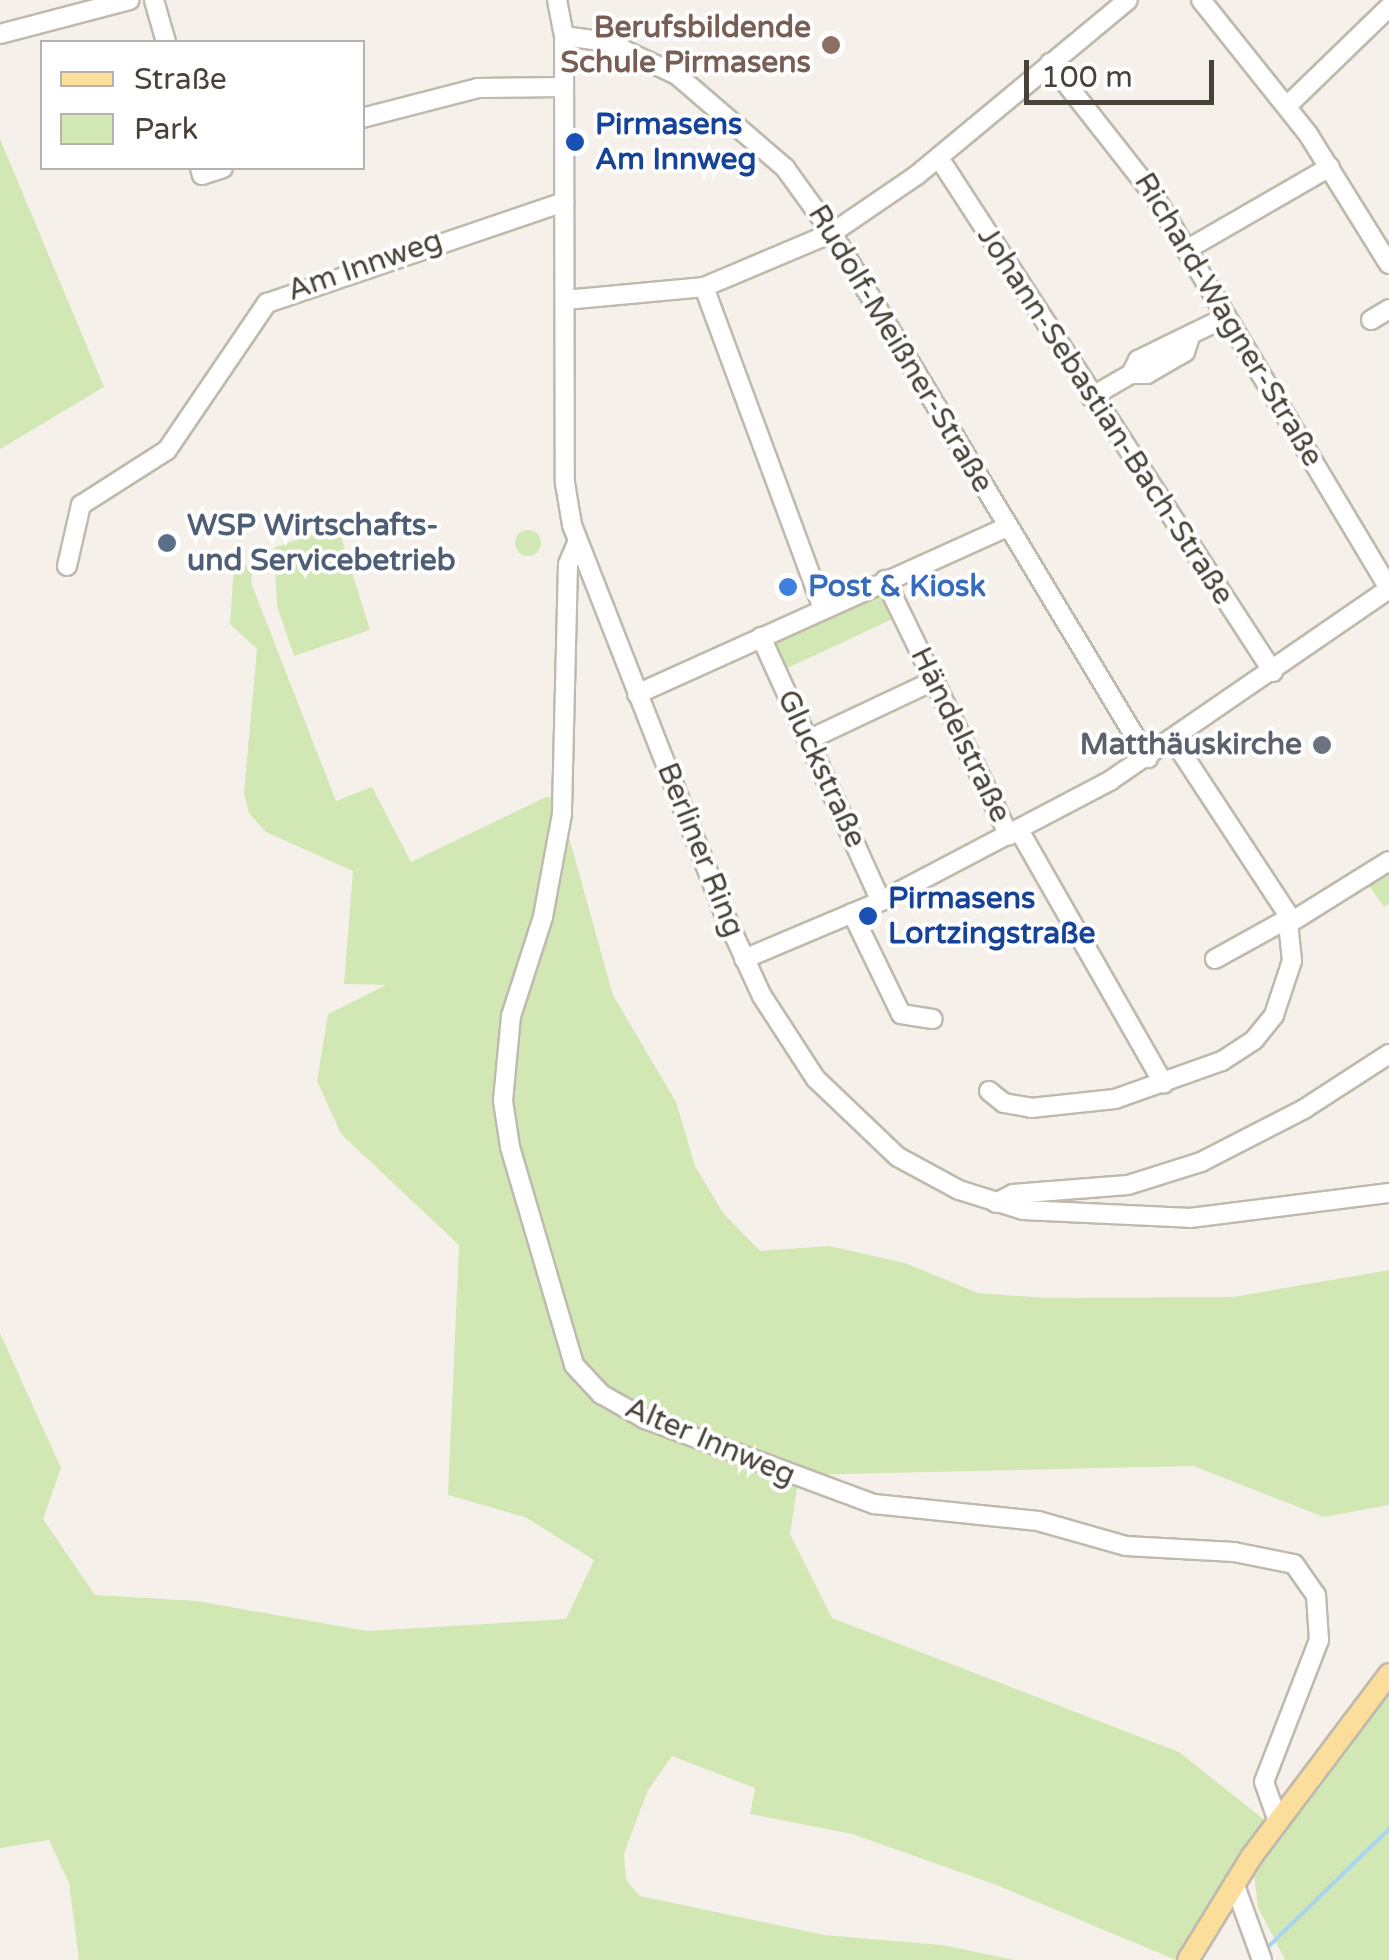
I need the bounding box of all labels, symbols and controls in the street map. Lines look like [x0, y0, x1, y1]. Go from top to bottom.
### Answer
place label: Berufsbildende Schule Pirmasens [561, 10, 811, 80]
marker: Berufsbildende Schule Pirmasens [820, 34, 842, 56]
legend [40, 40, 365, 170]
scale bar [1029, 40, 1219, 102]
text: 100 m [1041, 59, 1133, 96]
text: Straße [134, 61, 227, 98]
place label: Pirmasens Am Innweg [595, 107, 757, 178]
text: Park [134, 111, 198, 148]
marker: Pirmasens Am Innweg [564, 131, 586, 153]
street label: Richard-Wagner-Straße [1126, 166, 1330, 474]
street label: Rudolf-Meißner-Straße [800, 198, 1000, 500]
street label: Johann-Sebastian-Bach-Straße [969, 220, 1241, 612]
street label: Am Innweg [283, 223, 447, 309]
place label: WSP Wirtschafts- und Servicebetrieb [187, 508, 456, 578]
marker: WSP Wirtschafts- und Servicebetrieb [156, 532, 178, 554]
place label: Post & Kiosk [808, 569, 986, 605]
marker: Post & Kiosk [777, 576, 799, 598]
street label: Händelstraße [902, 642, 1018, 828]
street label: Gluckstraße [769, 684, 873, 854]
place label: Matthäuskirche [1080, 727, 1302, 763]
marker: Matthäuskirche [1311, 734, 1333, 756]
street label: Berliner Ring [649, 758, 751, 942]
place label: Pirmasens Lortzingstraße [888, 881, 1095, 952]
marker: Pirmasens Lortzingstraße [857, 905, 879, 927]
street label: Alter Innweg [620, 1390, 800, 1494]

